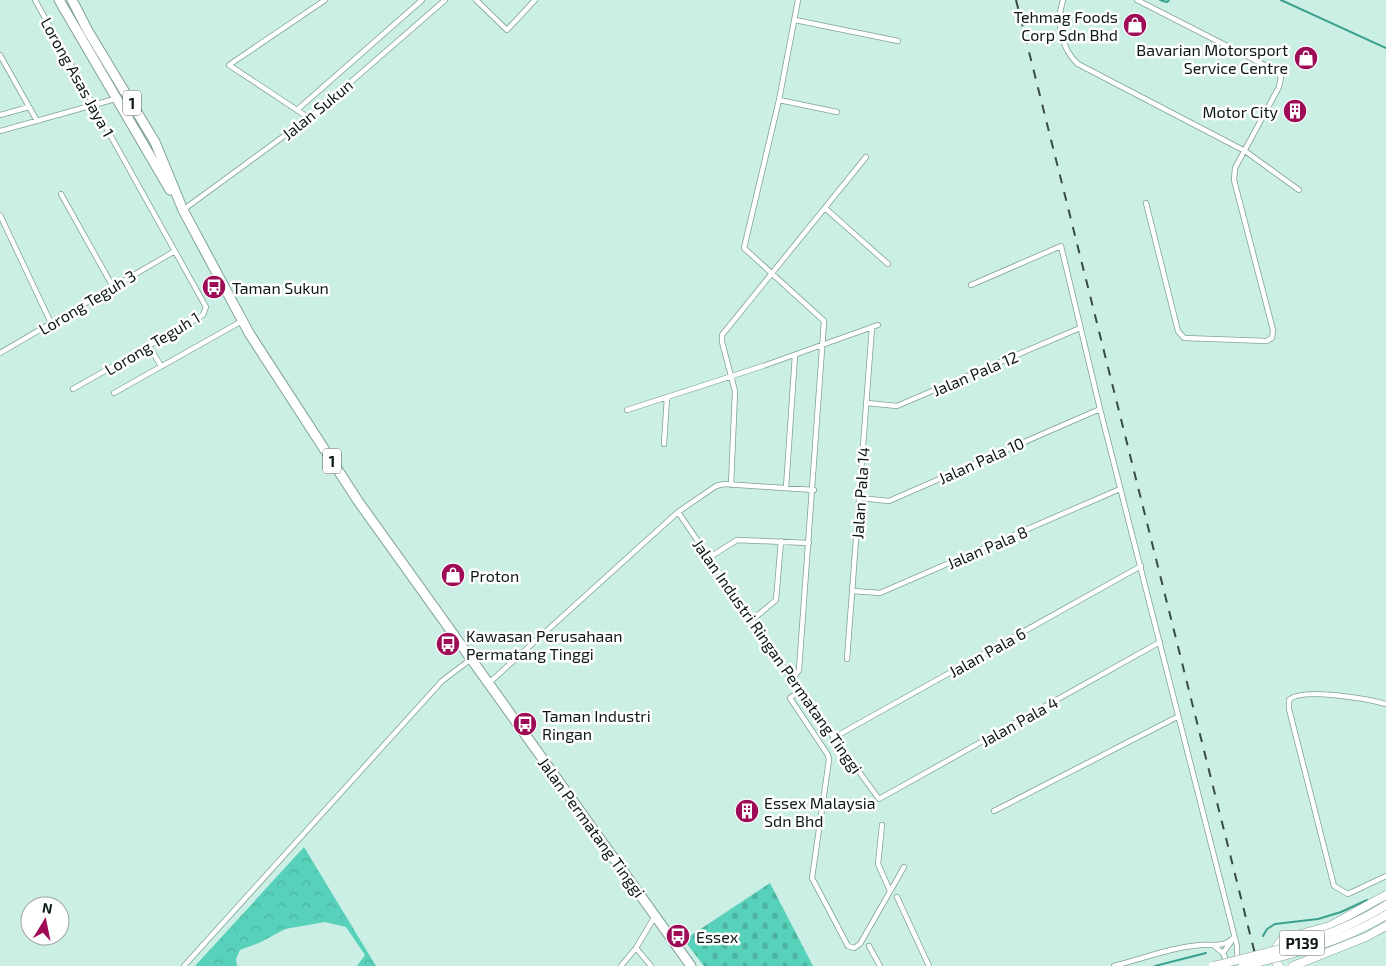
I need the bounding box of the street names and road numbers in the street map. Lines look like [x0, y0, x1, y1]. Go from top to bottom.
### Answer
street label: Lorong Asas Jaya 1 [37, 14, 119, 140]
street label: Jalan Sukun [278, 75, 356, 143]
road number: 1 [123, 90, 141, 116]
street label: Lorong Teguh 3 [35, 266, 139, 338]
street label: Lorong Teguh 1 [101, 307, 203, 379]
street label: Jalan Pala 12 [929, 346, 1021, 400]
street label: Jalan Pala 10 [935, 433, 1027, 487]
street label: Jalan Pala 14 [847, 446, 873, 540]
road number: 1 [323, 448, 341, 474]
street label: Jalan Pala 8 [944, 522, 1030, 572]
street label: Jalan Industri Ringan Permatang Tinggi [689, 535, 867, 777]
street label: Jalan Pala 6 [945, 623, 1029, 681]
street label: Jalan Pala 4 [977, 692, 1061, 750]
street label: Jalan Permatang Tinggi [535, 753, 649, 901]
road number: P139 [1280, 930, 1324, 956]

